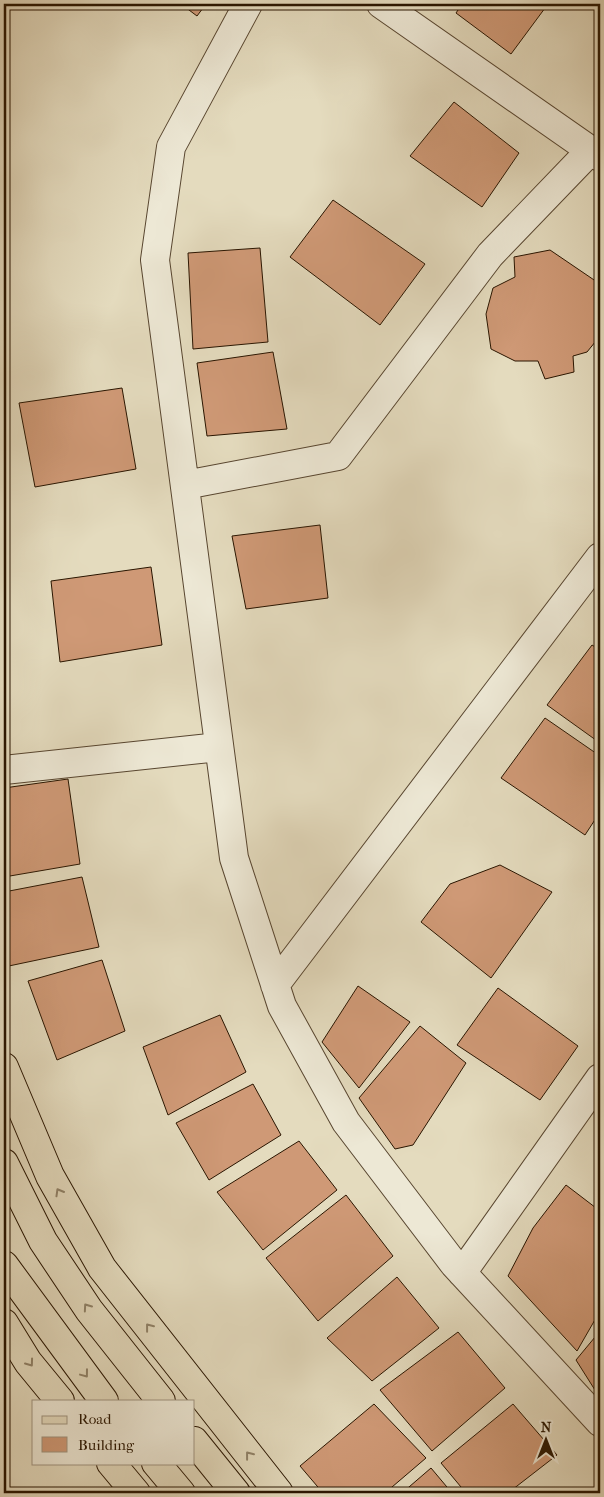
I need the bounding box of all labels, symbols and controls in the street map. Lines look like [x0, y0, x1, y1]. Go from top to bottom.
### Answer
one-way arrow [55, 1189, 65, 1198]
one-way arrow [84, 1304, 93, 1313]
one-way arrow [146, 1324, 154, 1333]
one-way arrow [24, 1357, 33, 1367]
one-way arrow [79, 1368, 87, 1377]
legend [32, 1400, 195, 1464]
text: Road [78, 1410, 112, 1428]
north arrow [522, 1414, 572, 1464]
text: N [541, 1419, 552, 1436]
text: Building [78, 1436, 135, 1454]
one-way arrow [247, 1452, 255, 1461]

